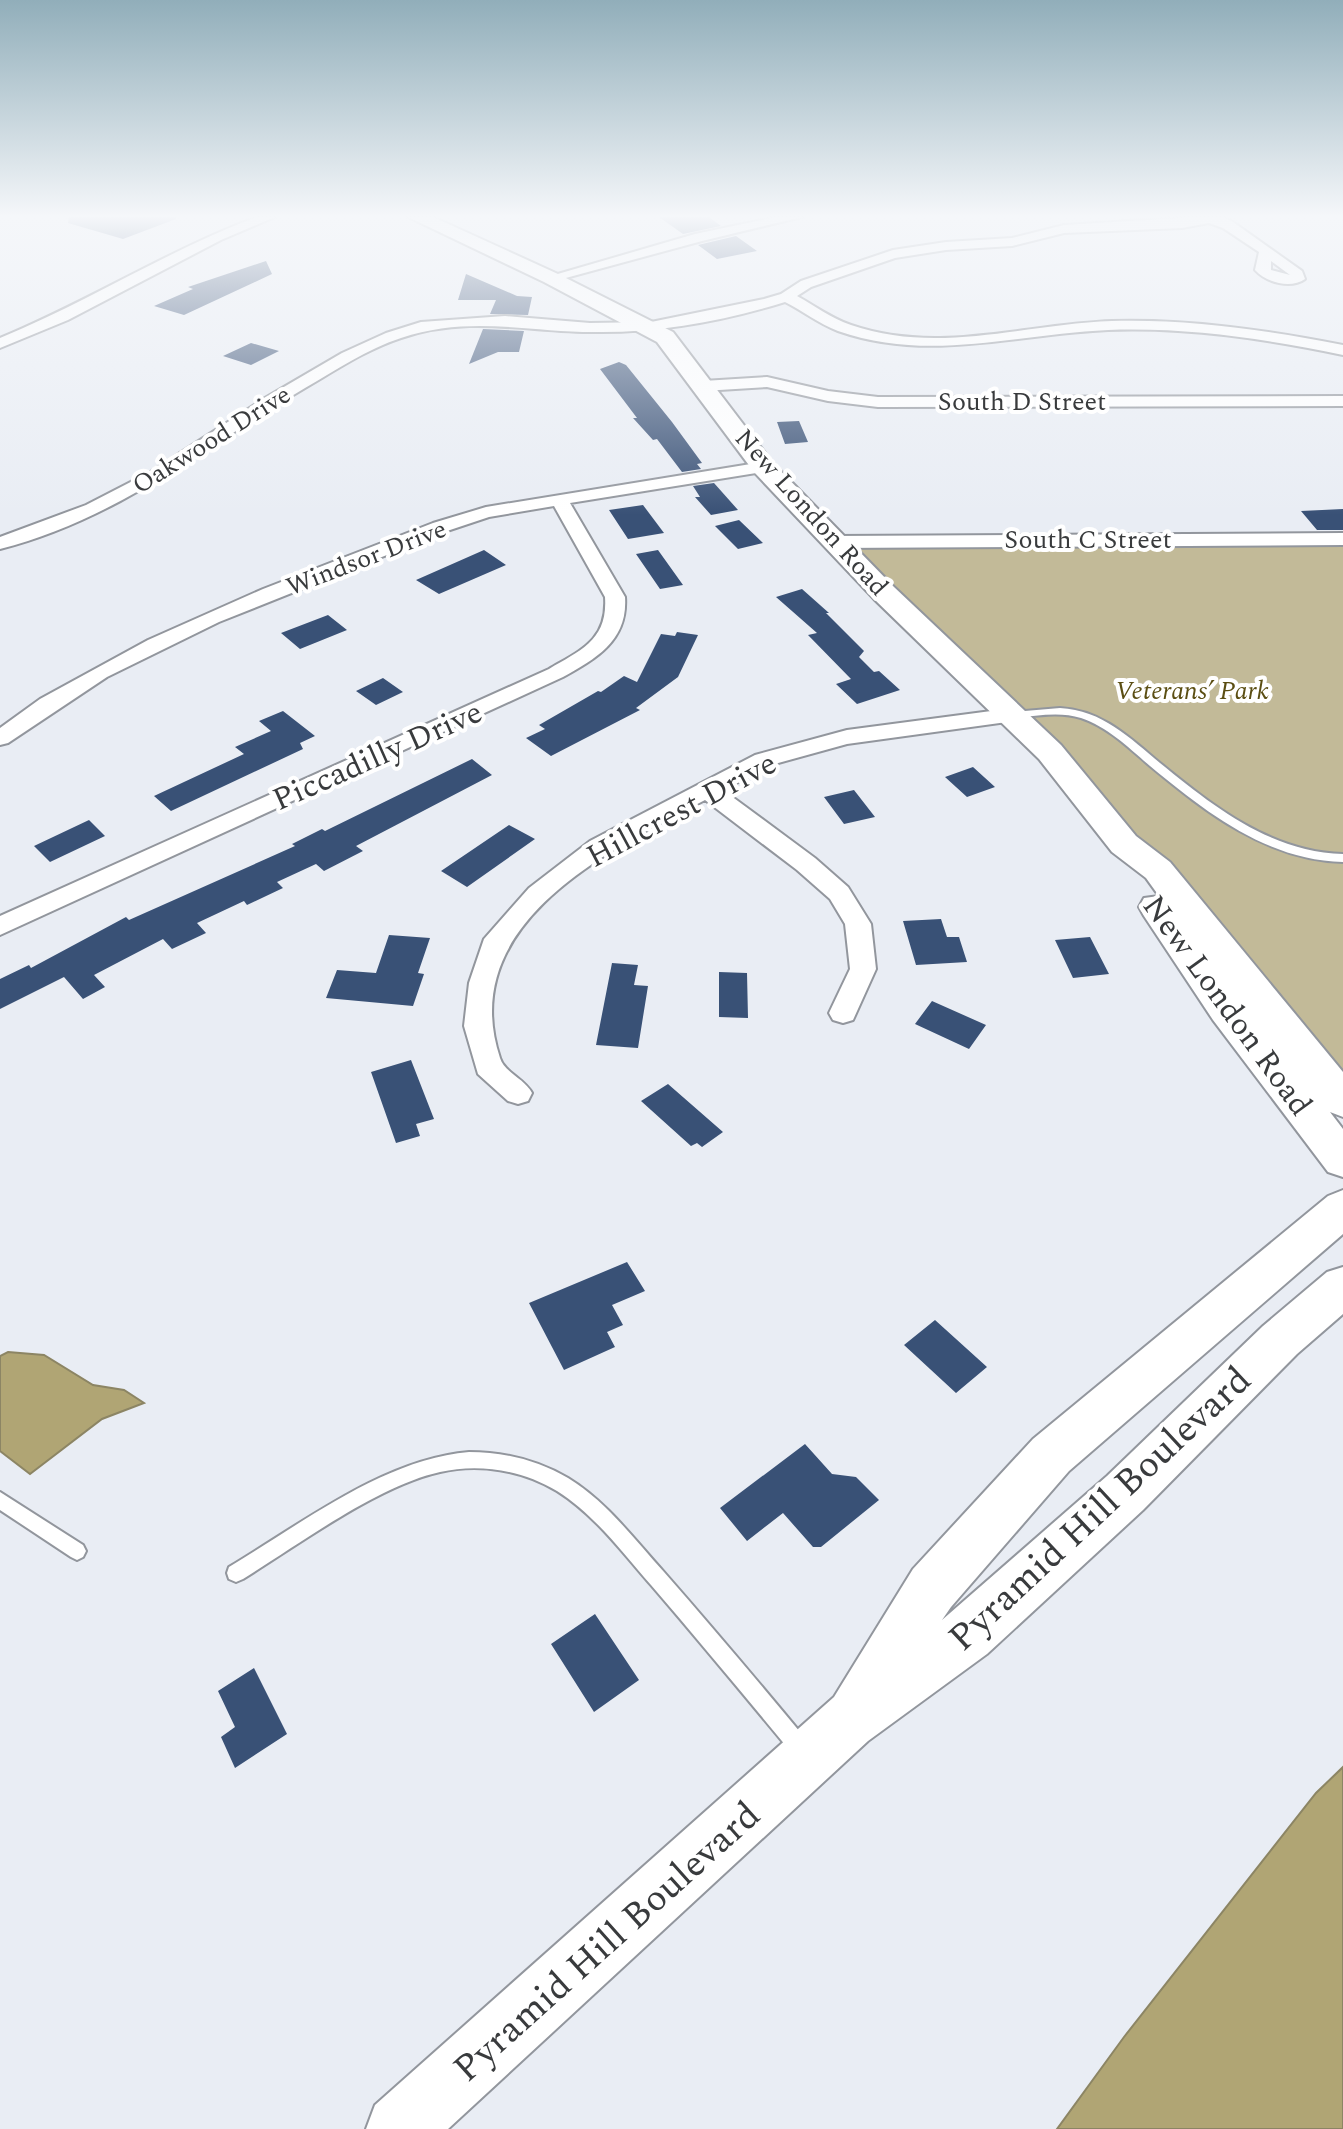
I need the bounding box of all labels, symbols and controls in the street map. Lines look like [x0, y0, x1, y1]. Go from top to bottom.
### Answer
street label: Oakwood Drive [124, 375, 299, 505]
street label: South D Street [938, 382, 1106, 422]
street label: New London Road [725, 420, 898, 606]
street label: Windsor Drive [280, 509, 452, 607]
street label: South C Street [1004, 520, 1172, 560]
park label: Veterans’ Park [1115, 671, 1269, 711]
street label: Piccadilly Drive [265, 688, 490, 825]
street label: Hillcrest Drive [578, 740, 786, 881]
street label: New London Road [1130, 885, 1324, 1127]
street label: Pyramid Hill Boulevard [935, 1353, 1265, 1666]
street label: Pyramid Hill Boulevard [440, 1788, 774, 2097]

